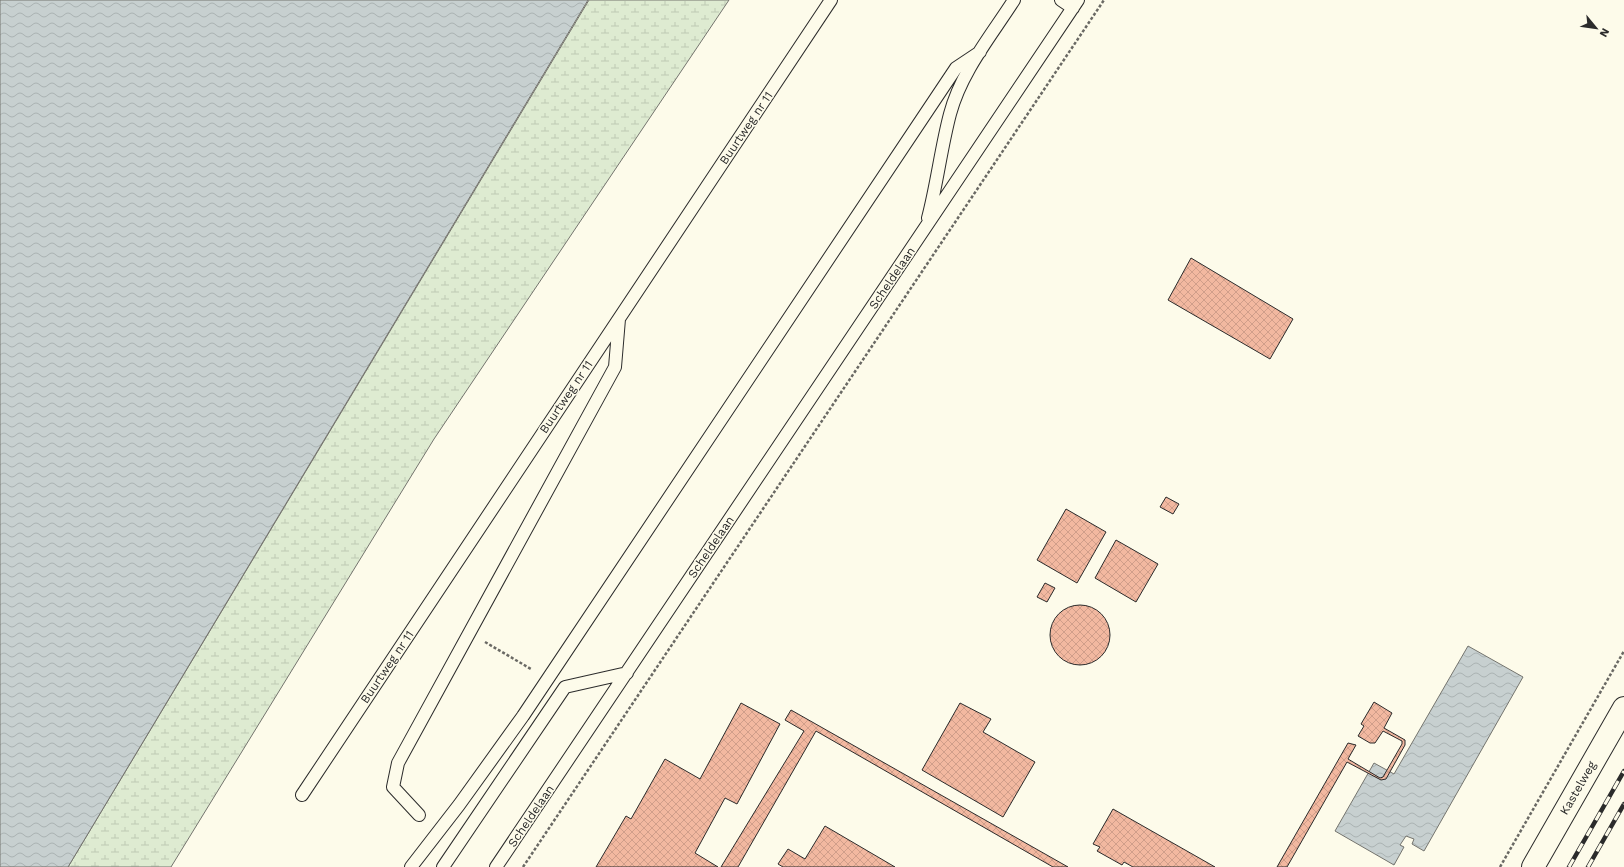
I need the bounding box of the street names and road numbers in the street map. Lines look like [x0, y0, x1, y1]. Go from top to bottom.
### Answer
street label: Buurtweg nr 11 [717, 89, 775, 167]
street label: Scheldelaan [866, 244, 918, 312]
street label: Buurtweg nr 11 [537, 358, 595, 436]
street label: Scheldelaan [685, 513, 737, 581]
street label: Buurtweg nr 11 [358, 628, 416, 706]
street label: Kastelweg [1557, 758, 1599, 817]
street label: Scheldelaan [505, 782, 557, 850]

